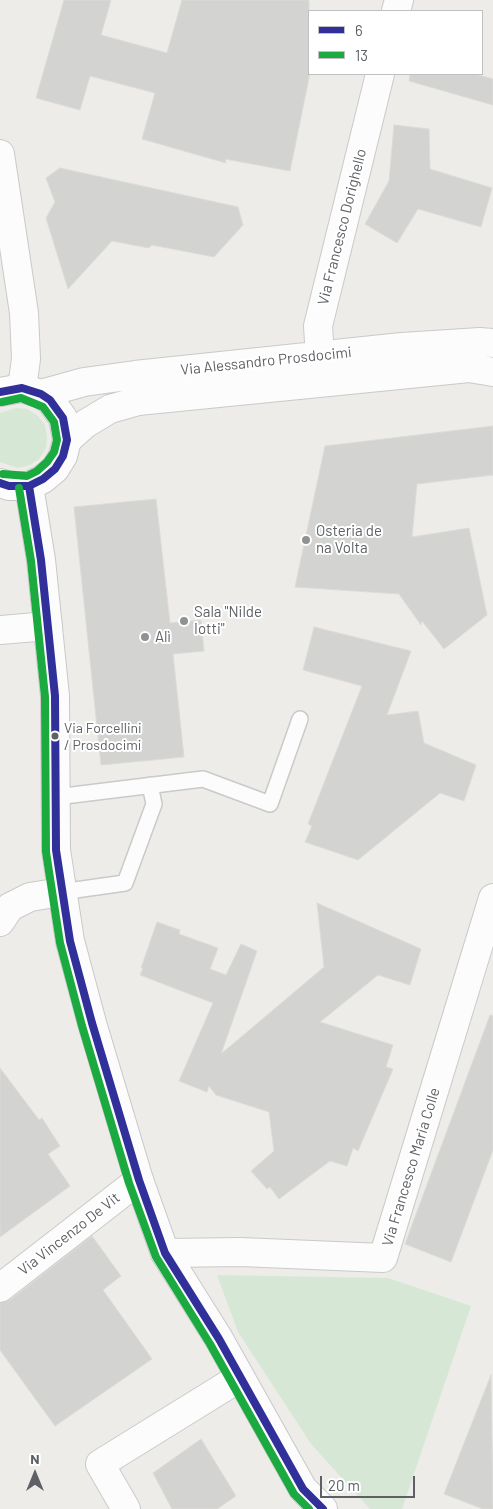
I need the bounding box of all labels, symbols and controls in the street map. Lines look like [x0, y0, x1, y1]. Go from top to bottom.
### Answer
legend [308, 10, 483, 75]
text: 6 [355, 21, 363, 39]
text: 13 [355, 46, 368, 64]
street label: Via Francesco Dorighello [314, 147, 370, 307]
street label: Via Alessandro Prosdocimi [179, 343, 353, 379]
place label: Osteria de na Volta [316, 522, 382, 557]
marker: Osteria de na Volta [300, 534, 312, 546]
place label: Sala "Nilde Iotti" [194, 603, 262, 638]
marker: Sala "Nilde Iotti" [178, 615, 190, 627]
place label: Alì [155, 628, 171, 646]
marker: Alì [139, 631, 151, 643]
place label: Via Forcellini / Prosdocimi [64, 720, 142, 752]
marker: Via Forcellini / Prosdocimi [50, 731, 60, 741]
street label: Via Francesco Maria Colle [378, 1085, 444, 1249]
street label: Via Vincenzo De Vit [15, 1189, 123, 1279]
north arrow [10, 1449, 60, 1499]
text: N [30, 1450, 40, 1467]
scale bar [323, 1466, 418, 1498]
text: 20 m [328, 1476, 360, 1494]

